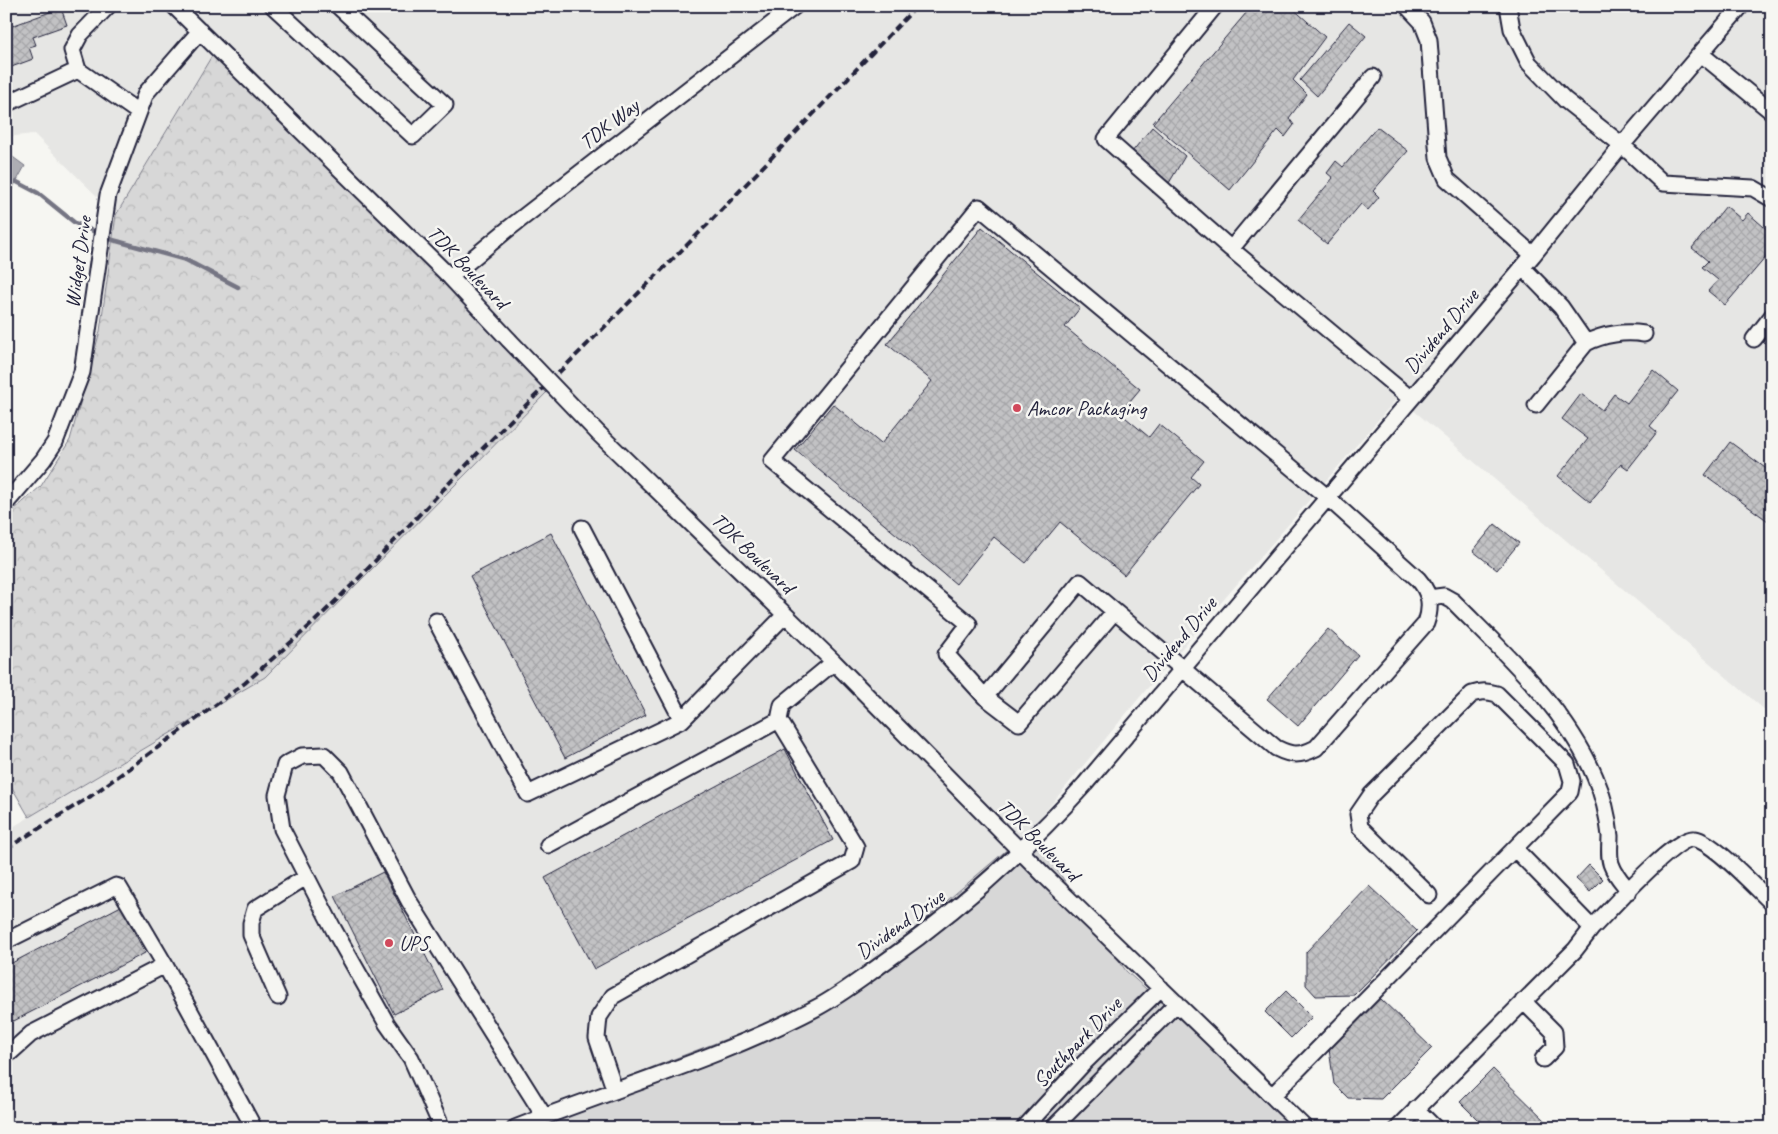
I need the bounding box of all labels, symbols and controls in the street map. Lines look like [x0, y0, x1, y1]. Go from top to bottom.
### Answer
street label: TDK Way [574, 92, 645, 155]
street label: Widget Drive [59, 213, 98, 309]
street label: TDK Boulevard [422, 220, 517, 317]
street label: Dividend Drive [1398, 282, 1485, 379]
place label: Amcor Packaging [1027, 395, 1147, 421]
marker: Amcor Packaging [1011, 402, 1023, 414]
street label: TDK Boulevard [706, 507, 803, 602]
street label: Dividend Drive [1136, 590, 1223, 687]
street label: TDK Boulevard [992, 793, 1088, 889]
street label: Dividend Drive [851, 883, 950, 965]
place label: UPS [399, 930, 431, 956]
marker: UPS [383, 937, 395, 949]
street label: Southpark Drive [1027, 990, 1127, 1093]

